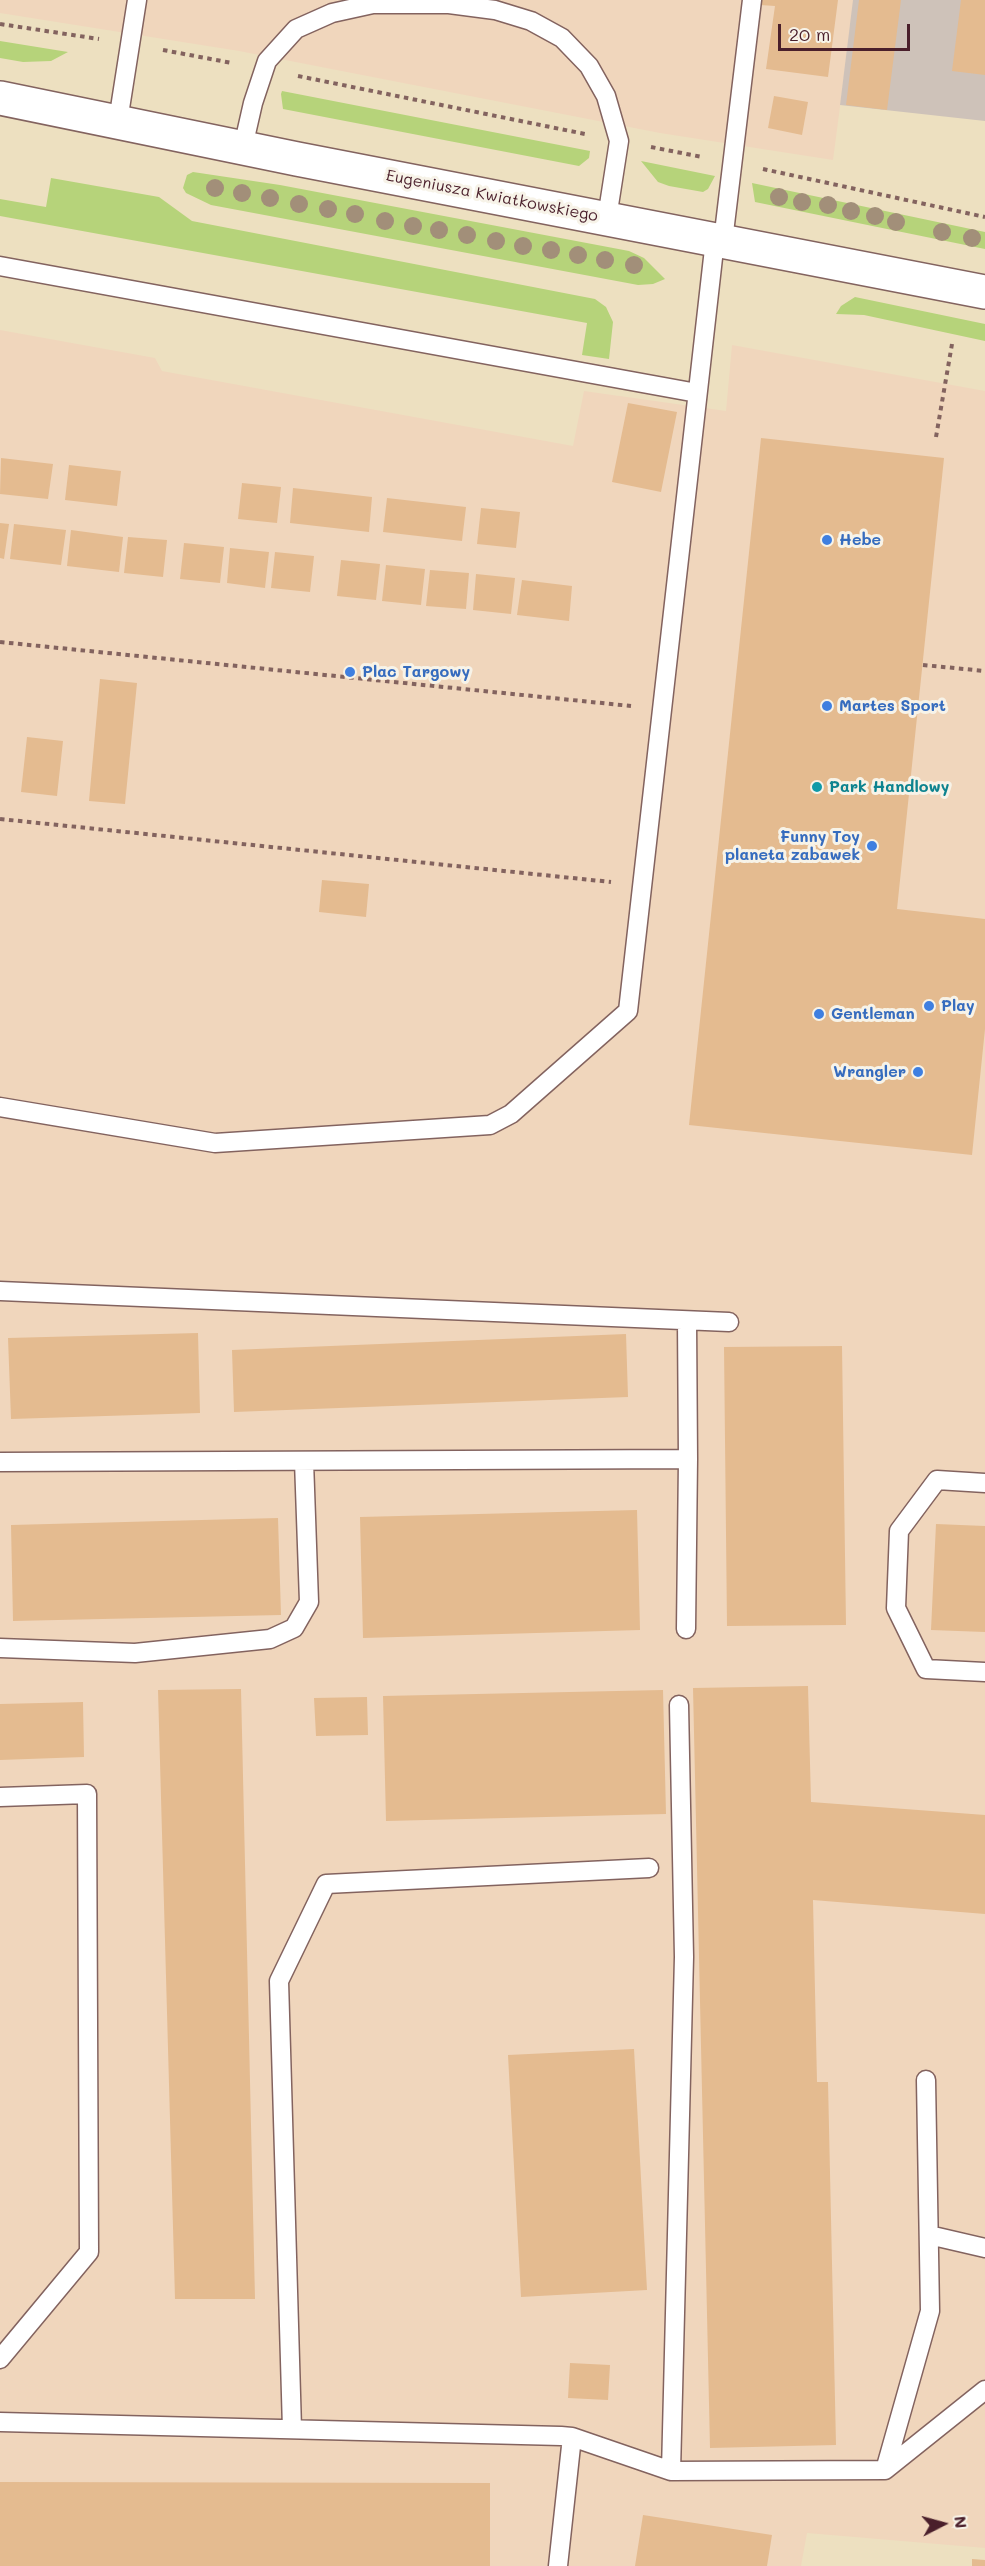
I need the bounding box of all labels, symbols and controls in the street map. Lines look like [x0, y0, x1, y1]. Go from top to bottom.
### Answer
scale bar [781, 12, 913, 50]
text: 20 m [789, 22, 830, 46]
street label: Eugeniusza Kwiatkowskiego [384, 166, 600, 226]
place label: Hebe [839, 530, 881, 550]
marker: Hebe [820, 533, 834, 547]
place label: Plac Targowy [362, 662, 470, 682]
marker: Plac Targowy [343, 665, 357, 679]
place label: Martes Sport [839, 696, 946, 716]
marker: Martes Sport [820, 699, 834, 713]
place label: Park Handlowy [829, 777, 950, 797]
marker: Park Handlowy [810, 780, 824, 794]
place label: Funny Toy planeta zabawek [725, 827, 860, 865]
marker: Funny Toy planeta zabawek [865, 839, 879, 853]
place label: Play [941, 996, 975, 1016]
marker: Play [922, 999, 936, 1013]
place label: Gentleman [831, 1004, 915, 1024]
marker: Gentleman [812, 1007, 826, 1021]
place label: Wrangler [833, 1062, 906, 1082]
marker: Wrangler [911, 1065, 925, 1079]
north arrow [913, 2494, 973, 2554]
text: N [950, 2515, 972, 2529]

